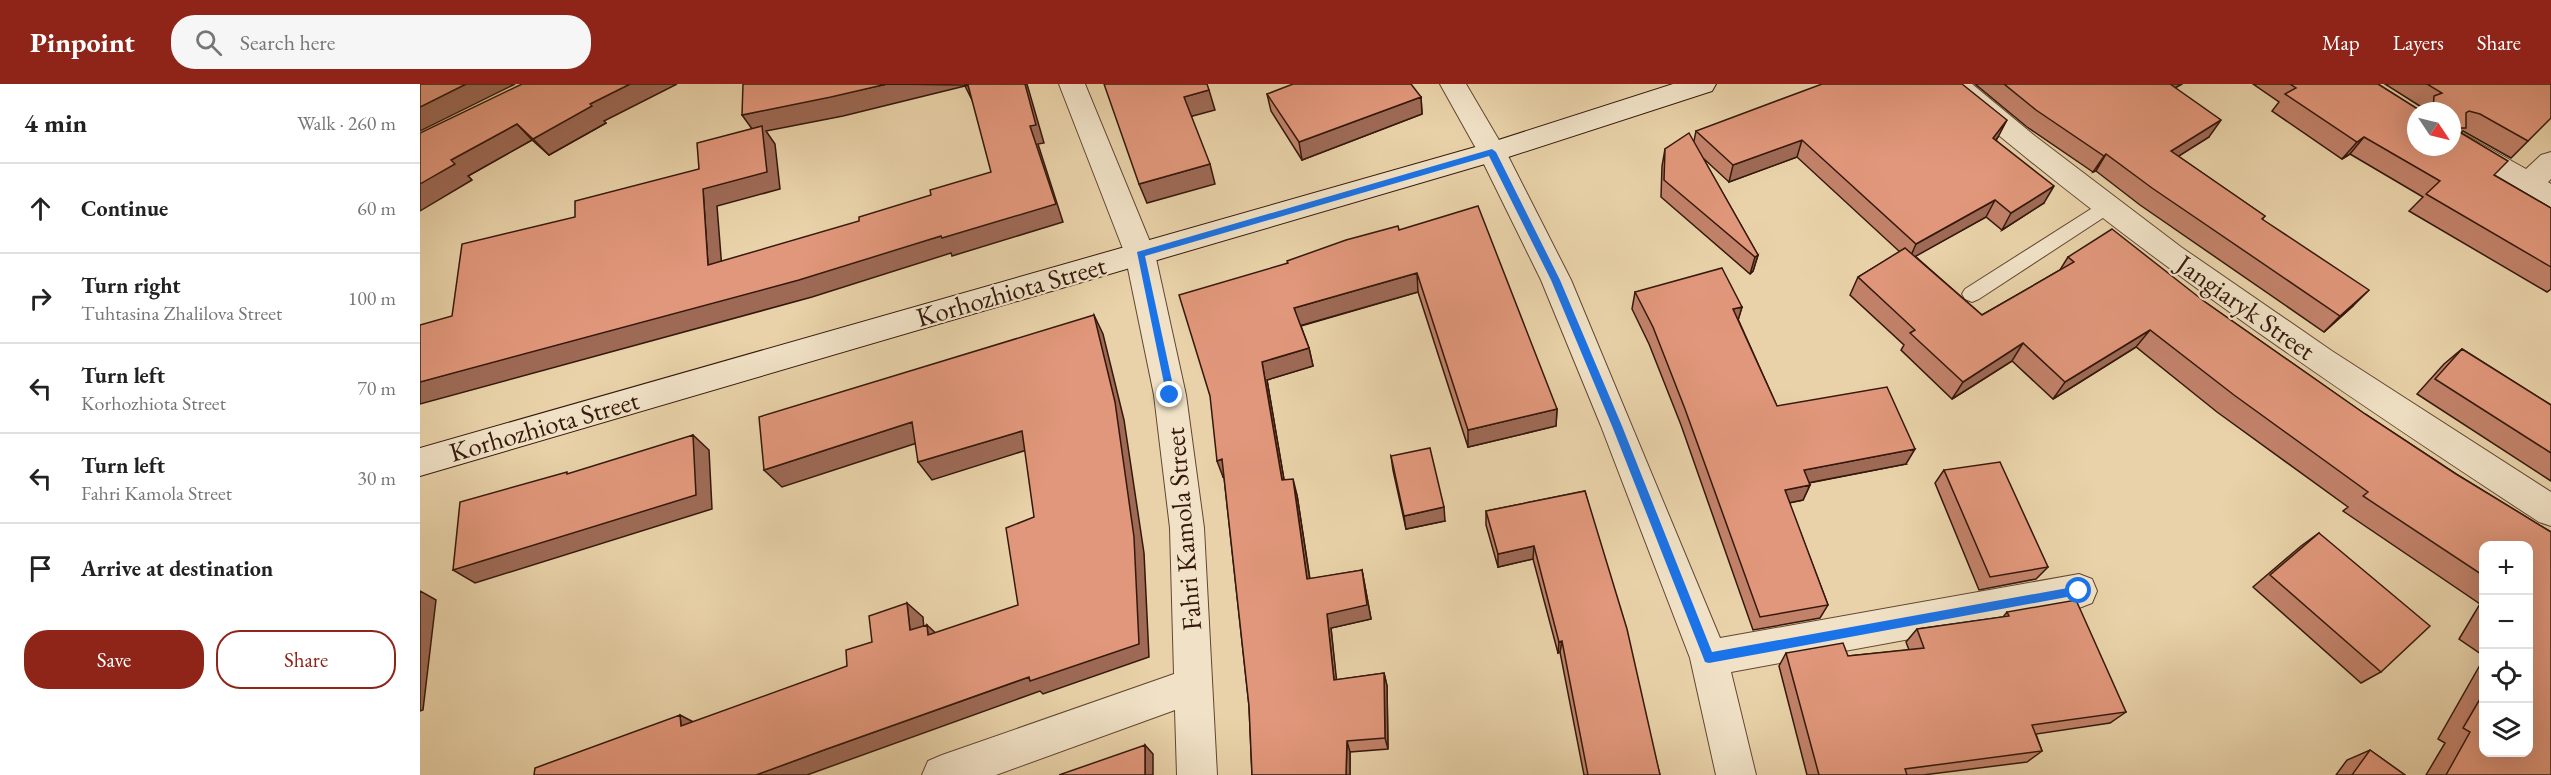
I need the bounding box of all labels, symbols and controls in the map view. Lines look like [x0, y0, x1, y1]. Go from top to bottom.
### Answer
search box [171, 15, 591, 69]
text: Pinpoint [30, 24, 135, 60]
icon: search [192, 26, 225, 59]
text: Search here [240, 28, 335, 57]
text: Map [2322, 29, 2360, 56]
text: Layers [2393, 29, 2444, 56]
text: Share [2477, 29, 2521, 56]
north arrow [2407, 102, 2461, 156]
text: 4 min [24, 106, 87, 140]
text: Walk · 260 m [297, 110, 396, 136]
icon: ahead [24, 192, 57, 225]
text: Continue [81, 194, 168, 223]
text: 60 m [357, 195, 396, 221]
street label: Jangiaryk Street [2168, 245, 2323, 368]
street label: Korhozhiota Street [912, 247, 1110, 335]
text: Turn right [81, 271, 180, 300]
icon: right [24, 282, 57, 315]
text: 100 m [348, 285, 396, 311]
text: Tuhtasina Zhalilova Street [81, 300, 282, 326]
text: Turn left [81, 361, 165, 390]
icon: left [24, 372, 57, 405]
text: 70 m [357, 375, 396, 401]
route end [1156, 381, 1182, 407]
street label: Korhozhiota Street [445, 382, 643, 470]
text: Korhozhiota Street [81, 390, 226, 416]
street label: Fahri Kamola Street [1157, 425, 1209, 632]
text: Turn left [81, 451, 165, 480]
icon: left [24, 462, 57, 495]
text: 30 m [357, 465, 396, 491]
text: Fahri Kamola Street [81, 480, 232, 506]
map controls [2479, 541, 2533, 757]
button: + [2479, 541, 2533, 595]
icon: arrive [24, 552, 57, 585]
text: Arrive at destination [81, 554, 273, 583]
route start [2065, 577, 2091, 603]
button: − [2479, 595, 2533, 649]
button: Save [24, 630, 204, 689]
button: Share [216, 630, 396, 689]
button: locate [2479, 649, 2533, 703]
button: layers [2479, 703, 2533, 757]

